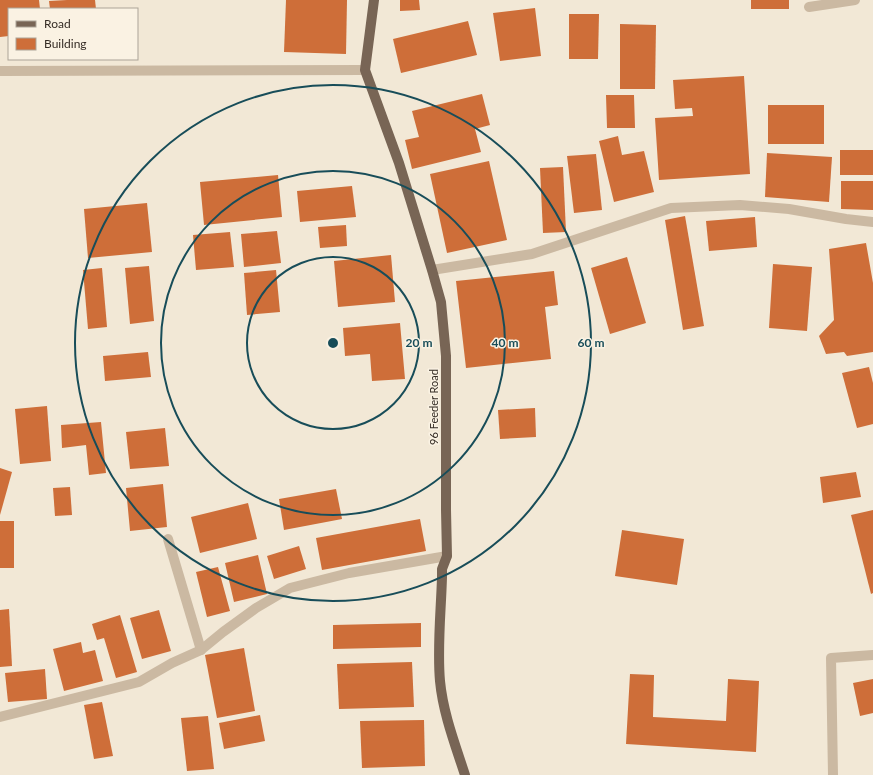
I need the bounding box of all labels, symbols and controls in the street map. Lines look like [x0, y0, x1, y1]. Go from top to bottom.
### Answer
legend [8, 8, 138, 60]
text: Road [44, 16, 71, 31]
text: Building [44, 36, 87, 51]
text: 20 m [406, 335, 432, 350]
text: 40 m [492, 335, 518, 350]
text: 60 m [578, 335, 604, 350]
centre of rings [326, 336, 340, 350]
street label: 96 Feeder Road [427, 369, 440, 445]

